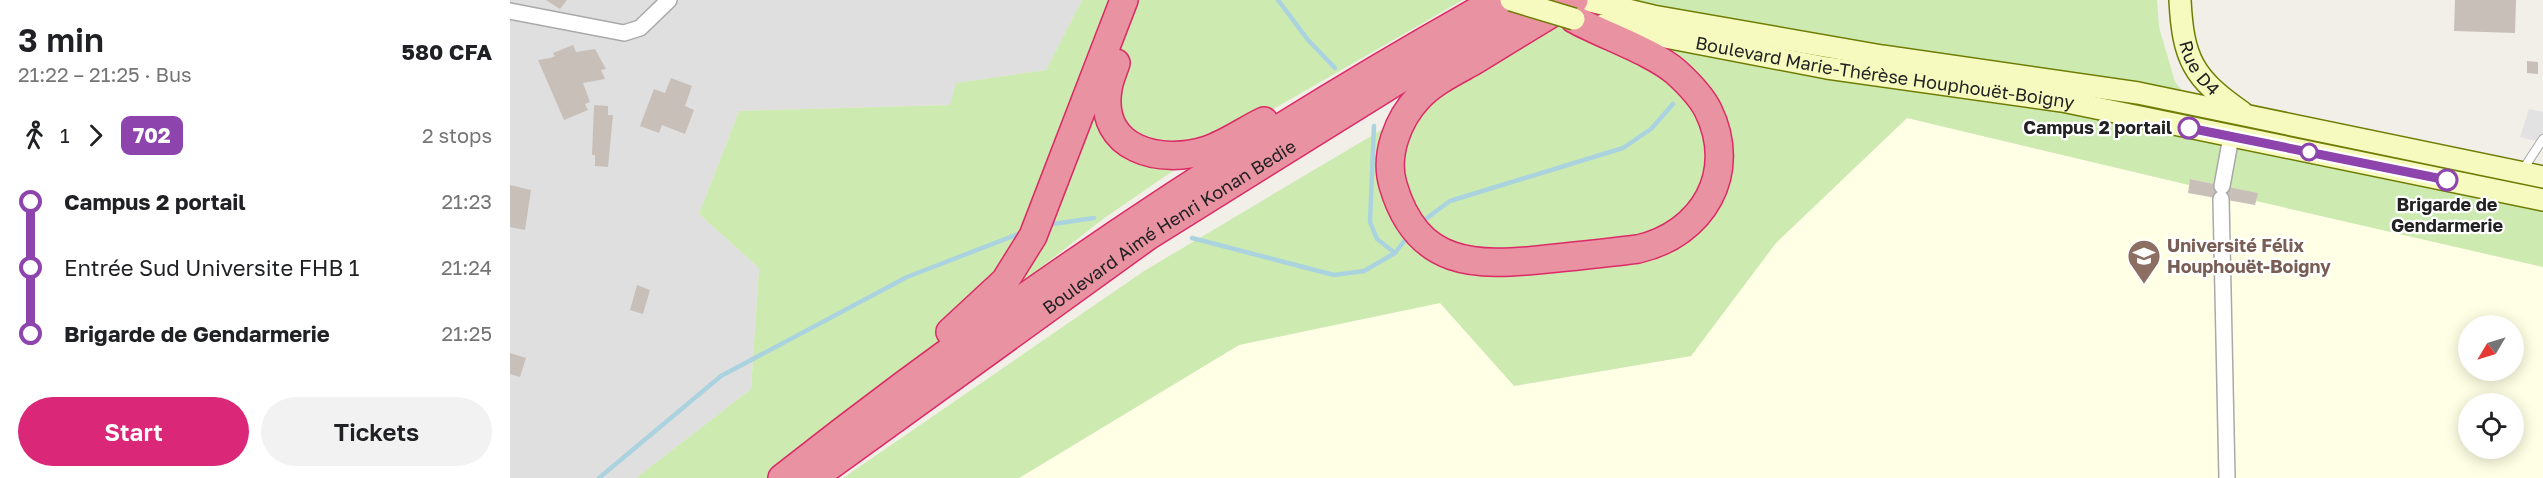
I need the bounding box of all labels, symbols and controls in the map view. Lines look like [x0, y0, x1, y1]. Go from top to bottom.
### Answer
text: 3 min [18, 20, 104, 59]
street label: Boulevard Marie-Thérèse Houphouët-Boigny [1694, 31, 2076, 113]
text: 580 CFA [401, 38, 492, 65]
street label: Rue D4 [2175, 38, 2225, 100]
text: 21:22 – 21:25 · Bus [18, 62, 192, 86]
place label: Campus 2 portail [2023, 116, 2172, 138]
marker: Campus 2 portail [2178, 117, 2200, 139]
icon: walk [18, 119, 51, 152]
icon: forward [79, 119, 112, 152]
text: 702 [133, 122, 171, 148]
text: 1 [60, 123, 70, 147]
text: 2 stops [422, 123, 492, 147]
street label: Boulevard Aimé Henri Konan Bedie [1038, 135, 1300, 318]
unlabelled marker [2300, 143, 2318, 161]
marker: Brigarde de Gendarmerie [2436, 169, 2458, 191]
text: Campus 2 portail [64, 188, 246, 215]
text: 21:23 [441, 189, 492, 213]
place label: Brigarde de Gendarmerie [2391, 193, 2503, 236]
place label: Université Félix Houphouët-Boigny [2167, 234, 2331, 277]
school or university icon: Université Félix Houphouët-Boigny [2126, 238, 2162, 285]
text: Entrée Sud Universite FHB 1 [64, 254, 359, 281]
text: 21:24 [441, 255, 492, 279]
north arrow [2458, 315, 2524, 381]
map controls [2458, 315, 2524, 459]
text: Brigarde de Gendarmerie [64, 320, 330, 347]
text: 21:25 [442, 321, 492, 345]
button: locate [2458, 393, 2524, 459]
button: Start [18, 397, 249, 466]
button: Tickets [261, 397, 492, 466]

